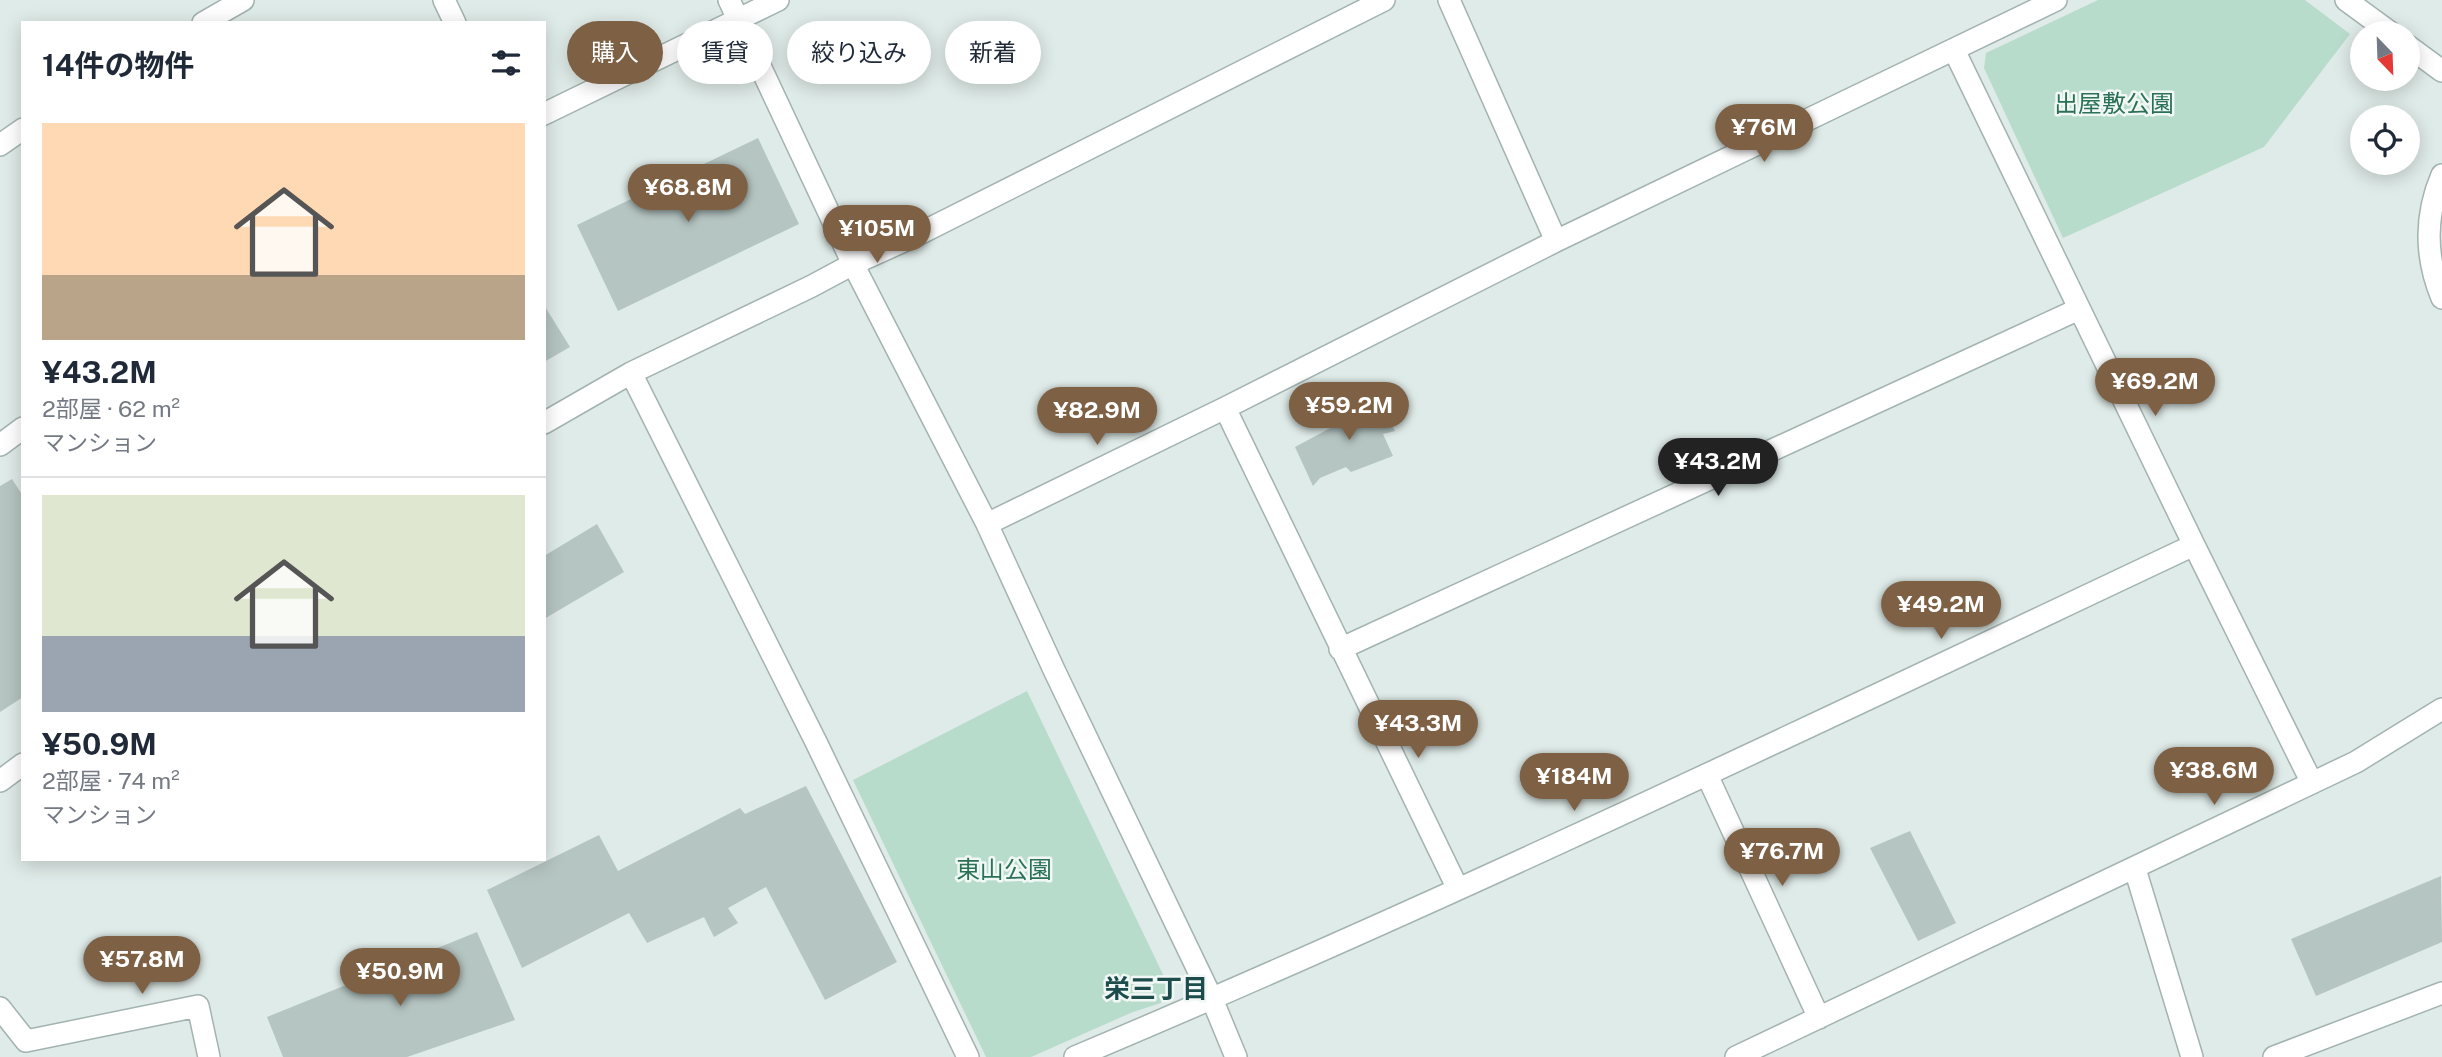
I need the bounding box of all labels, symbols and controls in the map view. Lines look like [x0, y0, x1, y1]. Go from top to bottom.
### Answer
chip: 購入 [567, 21, 663, 84]
chip: 賃貸 [677, 21, 773, 84]
chip: 絞り込み [787, 21, 931, 84]
chip: 新着 [945, 21, 1041, 84]
north arrow [2350, 21, 2420, 91]
map controls [2350, 21, 2420, 175]
icon: filters [487, 44, 525, 82]
text: 14件の物件 [42, 47, 195, 83]
park label: 出屋敷公園 [2054, 89, 2174, 117]
pin: ¥76M [1723, 104, 1805, 164]
button: locate [2350, 105, 2420, 175]
text: ¥76M [1731, 113, 1797, 140]
pin: ¥68.8M [631, 164, 745, 224]
icon: home [221, 169, 347, 295]
text: ¥68.8M [644, 173, 732, 200]
pin: ¥105M [828, 205, 926, 265]
text: ¥105M [839, 214, 915, 241]
text: ¥43.2M [42, 354, 157, 390]
pin: ¥69.2M [2098, 358, 2212, 418]
text: ¥69.2M [2111, 367, 2199, 394]
pin: ¥59.2M [1292, 382, 1406, 442]
pin: ¥82.9M [1040, 388, 1154, 447]
text: ¥59.2M [1305, 391, 1393, 418]
text: 2部屋 · 62 m² [42, 395, 180, 422]
text: ¥82.9M [1053, 396, 1141, 423]
text: マンション [42, 429, 157, 456]
pin: ¥43.2M [1661, 438, 1775, 498]
text: ¥43.2M [1674, 447, 1762, 474]
icon: home [221, 541, 347, 667]
pin: ¥49.2M [1884, 582, 1998, 641]
text: ¥49.2M [1897, 590, 1985, 617]
pin: ¥43.3M [1361, 700, 1475, 760]
text: ¥43.3M [1374, 709, 1462, 736]
text: ¥50.9M [42, 726, 157, 762]
pin: ¥38.6M [2157, 748, 2271, 807]
pin: ¥184M [1525, 754, 1623, 813]
text: ¥38.6M [2170, 756, 2258, 783]
text: ¥184M [1536, 762, 1612, 789]
text: 2部屋 · 74 m² [42, 767, 180, 794]
text: マンション [42, 801, 157, 828]
pin: ¥76.7M [1725, 828, 1839, 888]
text: ¥76.7M [1740, 837, 1824, 864]
park label: 東山公園 [956, 855, 1052, 883]
pin: ¥57.8M [85, 936, 199, 996]
text: ¥57.8M [99, 945, 185, 972]
pin: ¥50.9M [343, 948, 457, 1008]
text: ¥50.9M [356, 957, 444, 984]
district label: 栄三丁目 [1104, 973, 1208, 1004]

